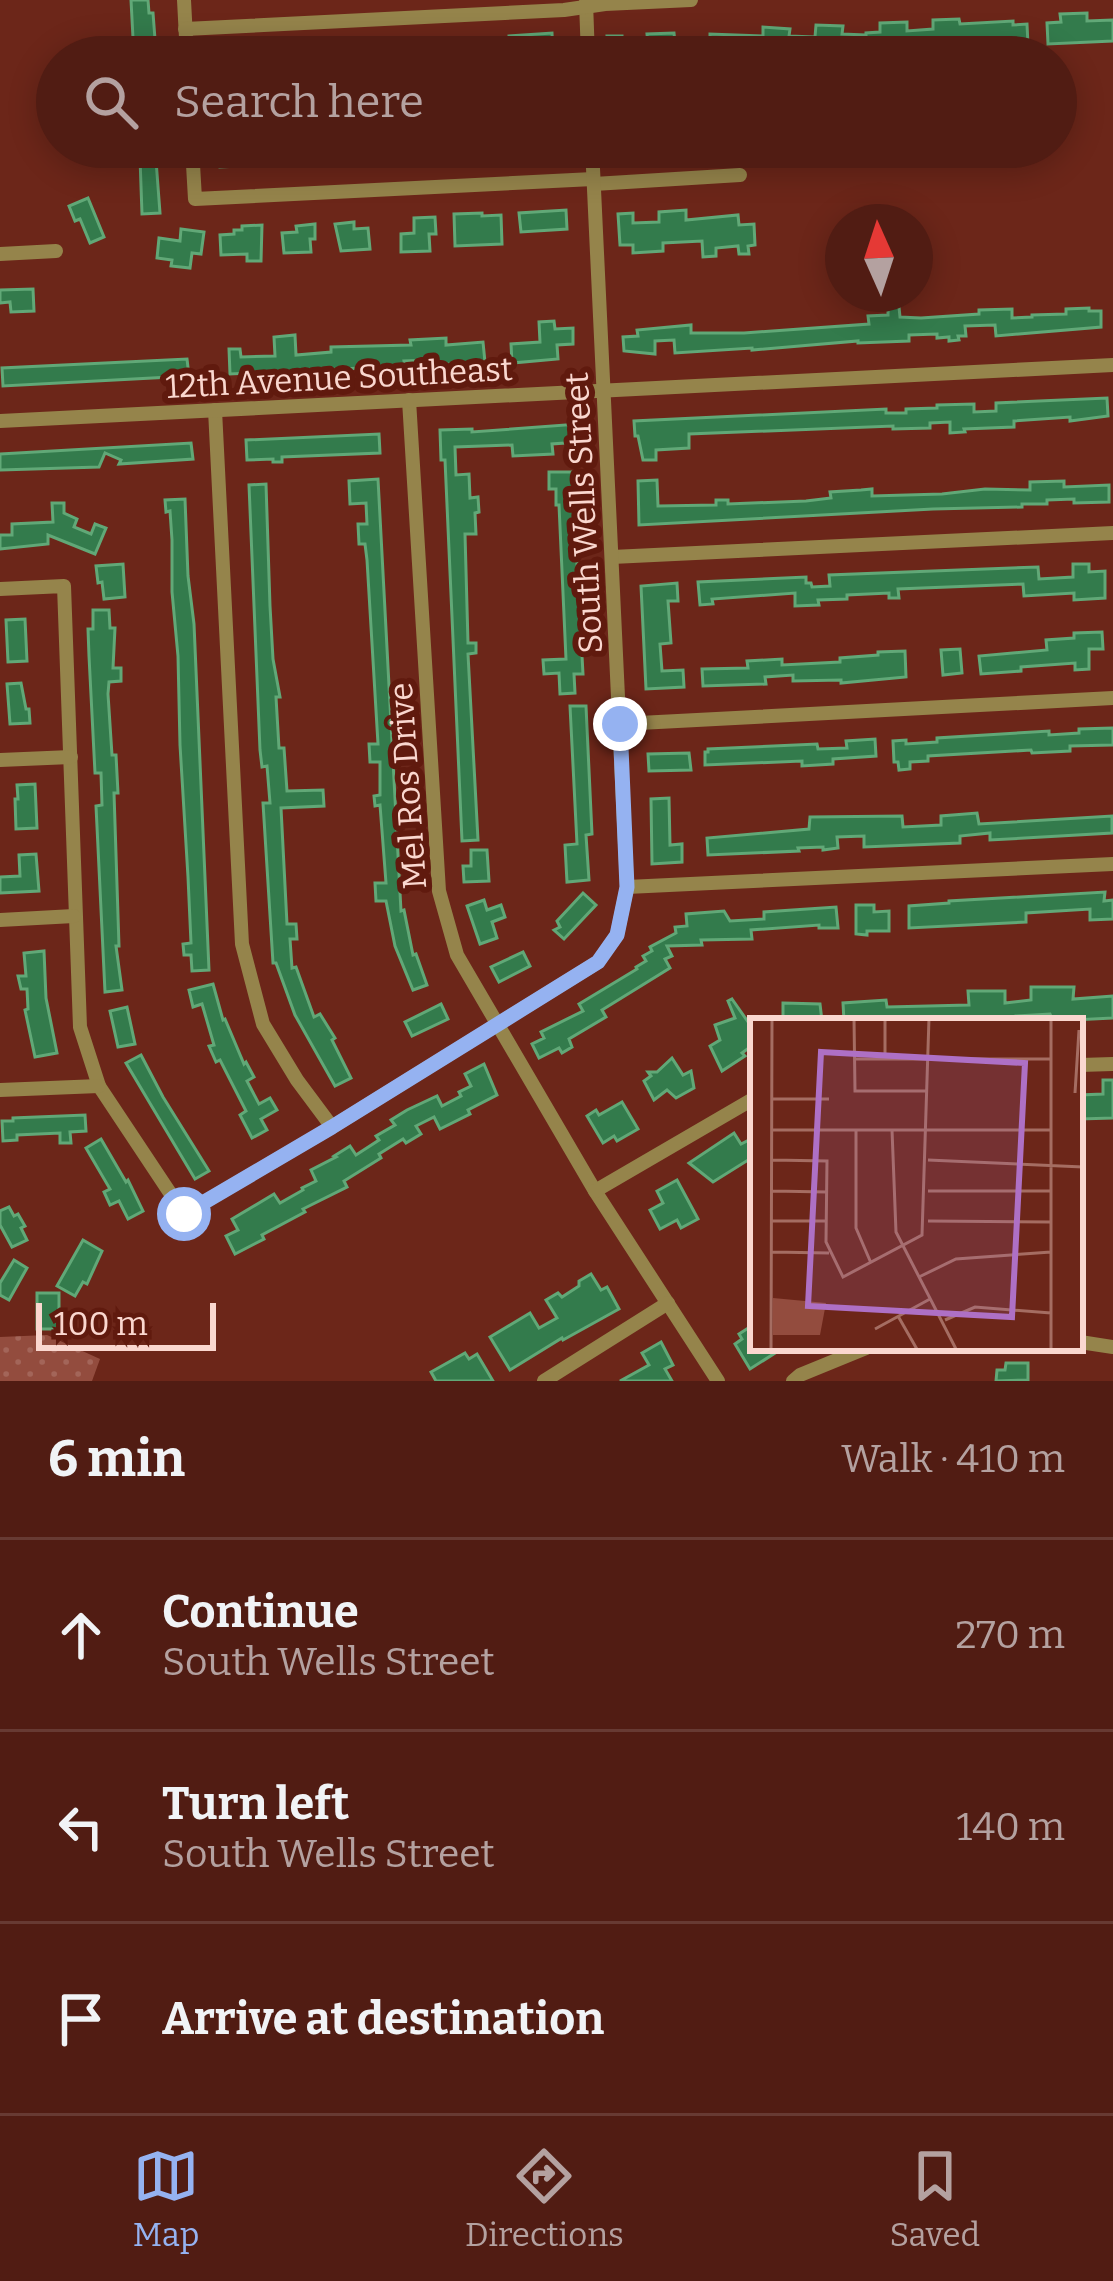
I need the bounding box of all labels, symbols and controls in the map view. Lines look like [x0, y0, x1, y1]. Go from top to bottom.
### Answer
search box [36, 36, 1077, 168]
icon: search [78, 69, 144, 135]
text: Search here [174, 75, 424, 129]
north arrow [825, 204, 933, 312]
street label: 12th Avenue Southeast [165, 349, 514, 407]
street label: South Wells Street [557, 371, 611, 655]
street label: Mel Ros Drive [381, 681, 435, 890]
route end [593, 697, 647, 751]
inset map [750, 1018, 1083, 1351]
route start [157, 1187, 211, 1241]
scale bar [36, 1297, 216, 1350]
text: 100 m [54, 1304, 148, 1344]
text: 6 min [48, 1428, 185, 1490]
text: Walk · 410 m [841, 1436, 1065, 1482]
text: Continue [162, 1585, 359, 1639]
icon: ahead [48, 1602, 114, 1668]
text: 270 m [955, 1612, 1065, 1658]
text: South Wells Street [162, 1639, 495, 1685]
text: Turn left [162, 1777, 349, 1831]
icon: left [48, 1794, 114, 1860]
text: 140 m [956, 1804, 1065, 1850]
text: South Wells Street [162, 1831, 495, 1877]
icon: arrive [48, 1986, 114, 2052]
text: Arrive at destination [162, 1992, 604, 2046]
tab: Map [133, 2143, 199, 2255]
tab: Directions [465, 2143, 624, 2255]
tab: Saved [890, 2143, 980, 2255]

